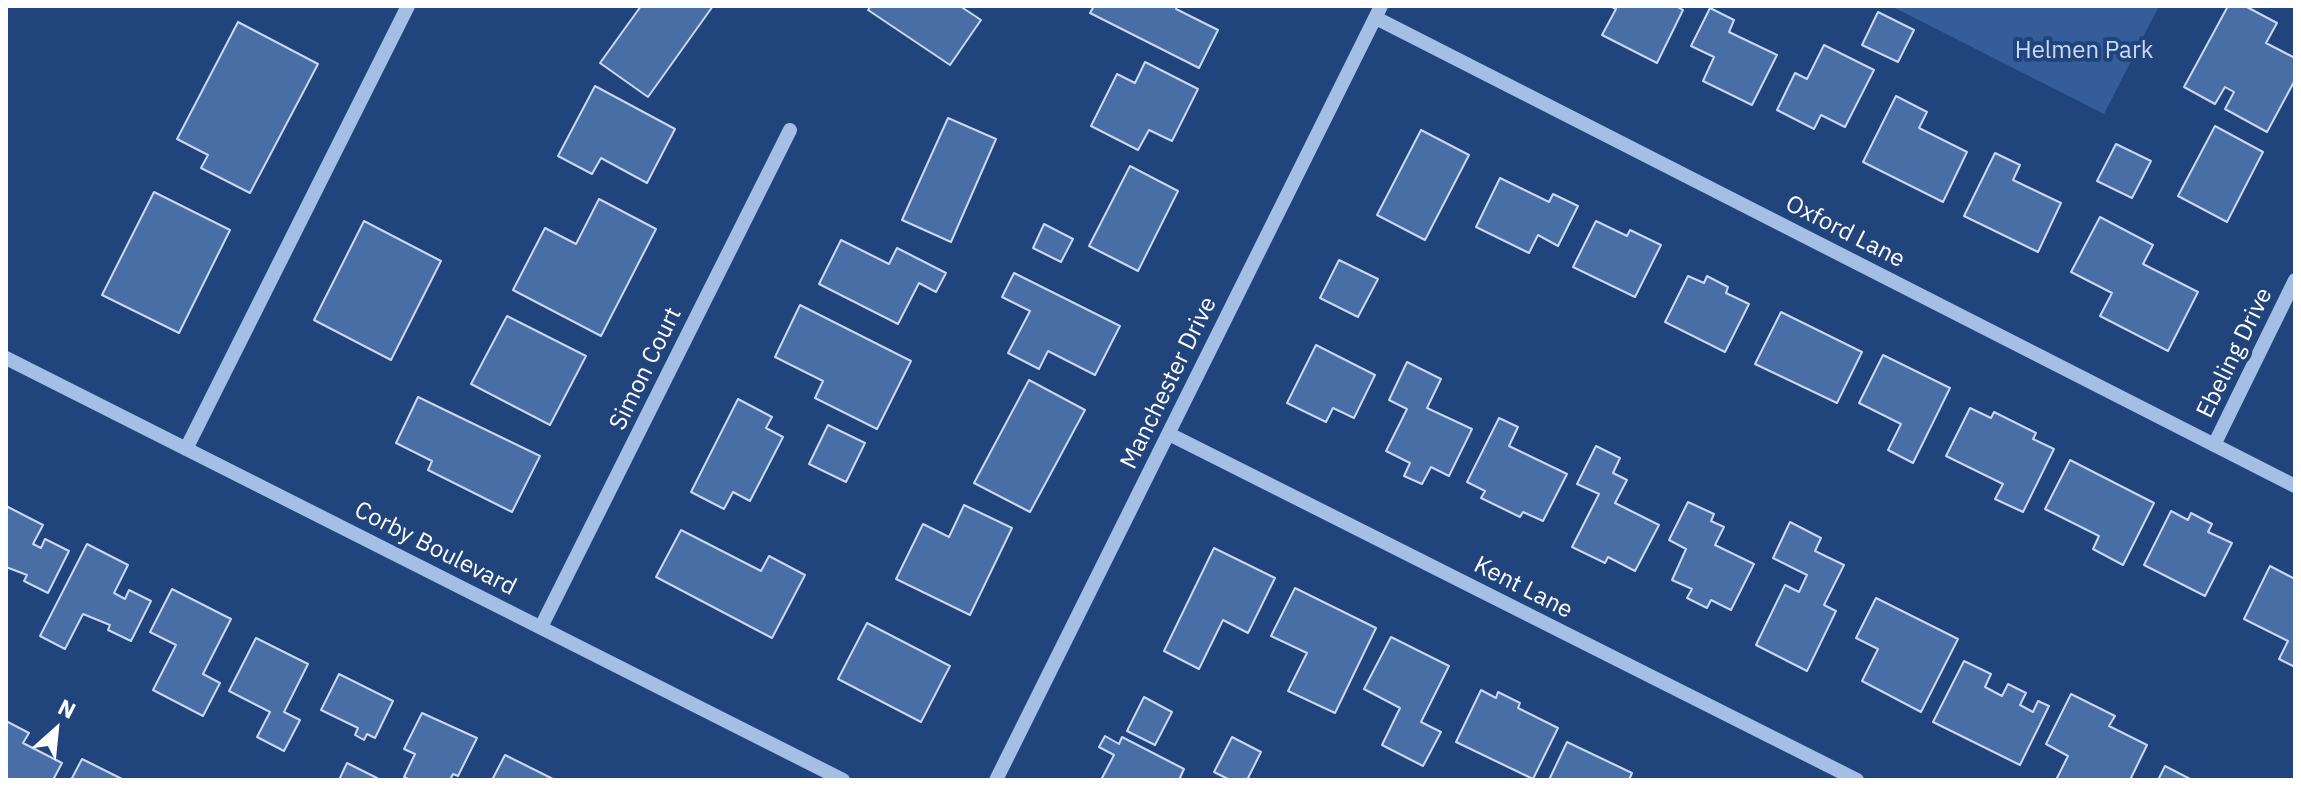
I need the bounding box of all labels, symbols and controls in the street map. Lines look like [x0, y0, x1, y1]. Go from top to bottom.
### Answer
park label: Helmen Park [2015, 37, 2153, 65]
street label: Oxford Lane [1780, 190, 1910, 274]
street label: Ebeling Drive [2191, 283, 2279, 423]
street label: Manchester Drive [1115, 292, 1223, 474]
street label: Simon Court [604, 303, 688, 435]
street label: Corby Boulevard [349, 496, 521, 602]
street label: Kent Lane [1469, 551, 1577, 625]
north arrow [16, 690, 96, 770]
text: N [53, 692, 81, 725]

